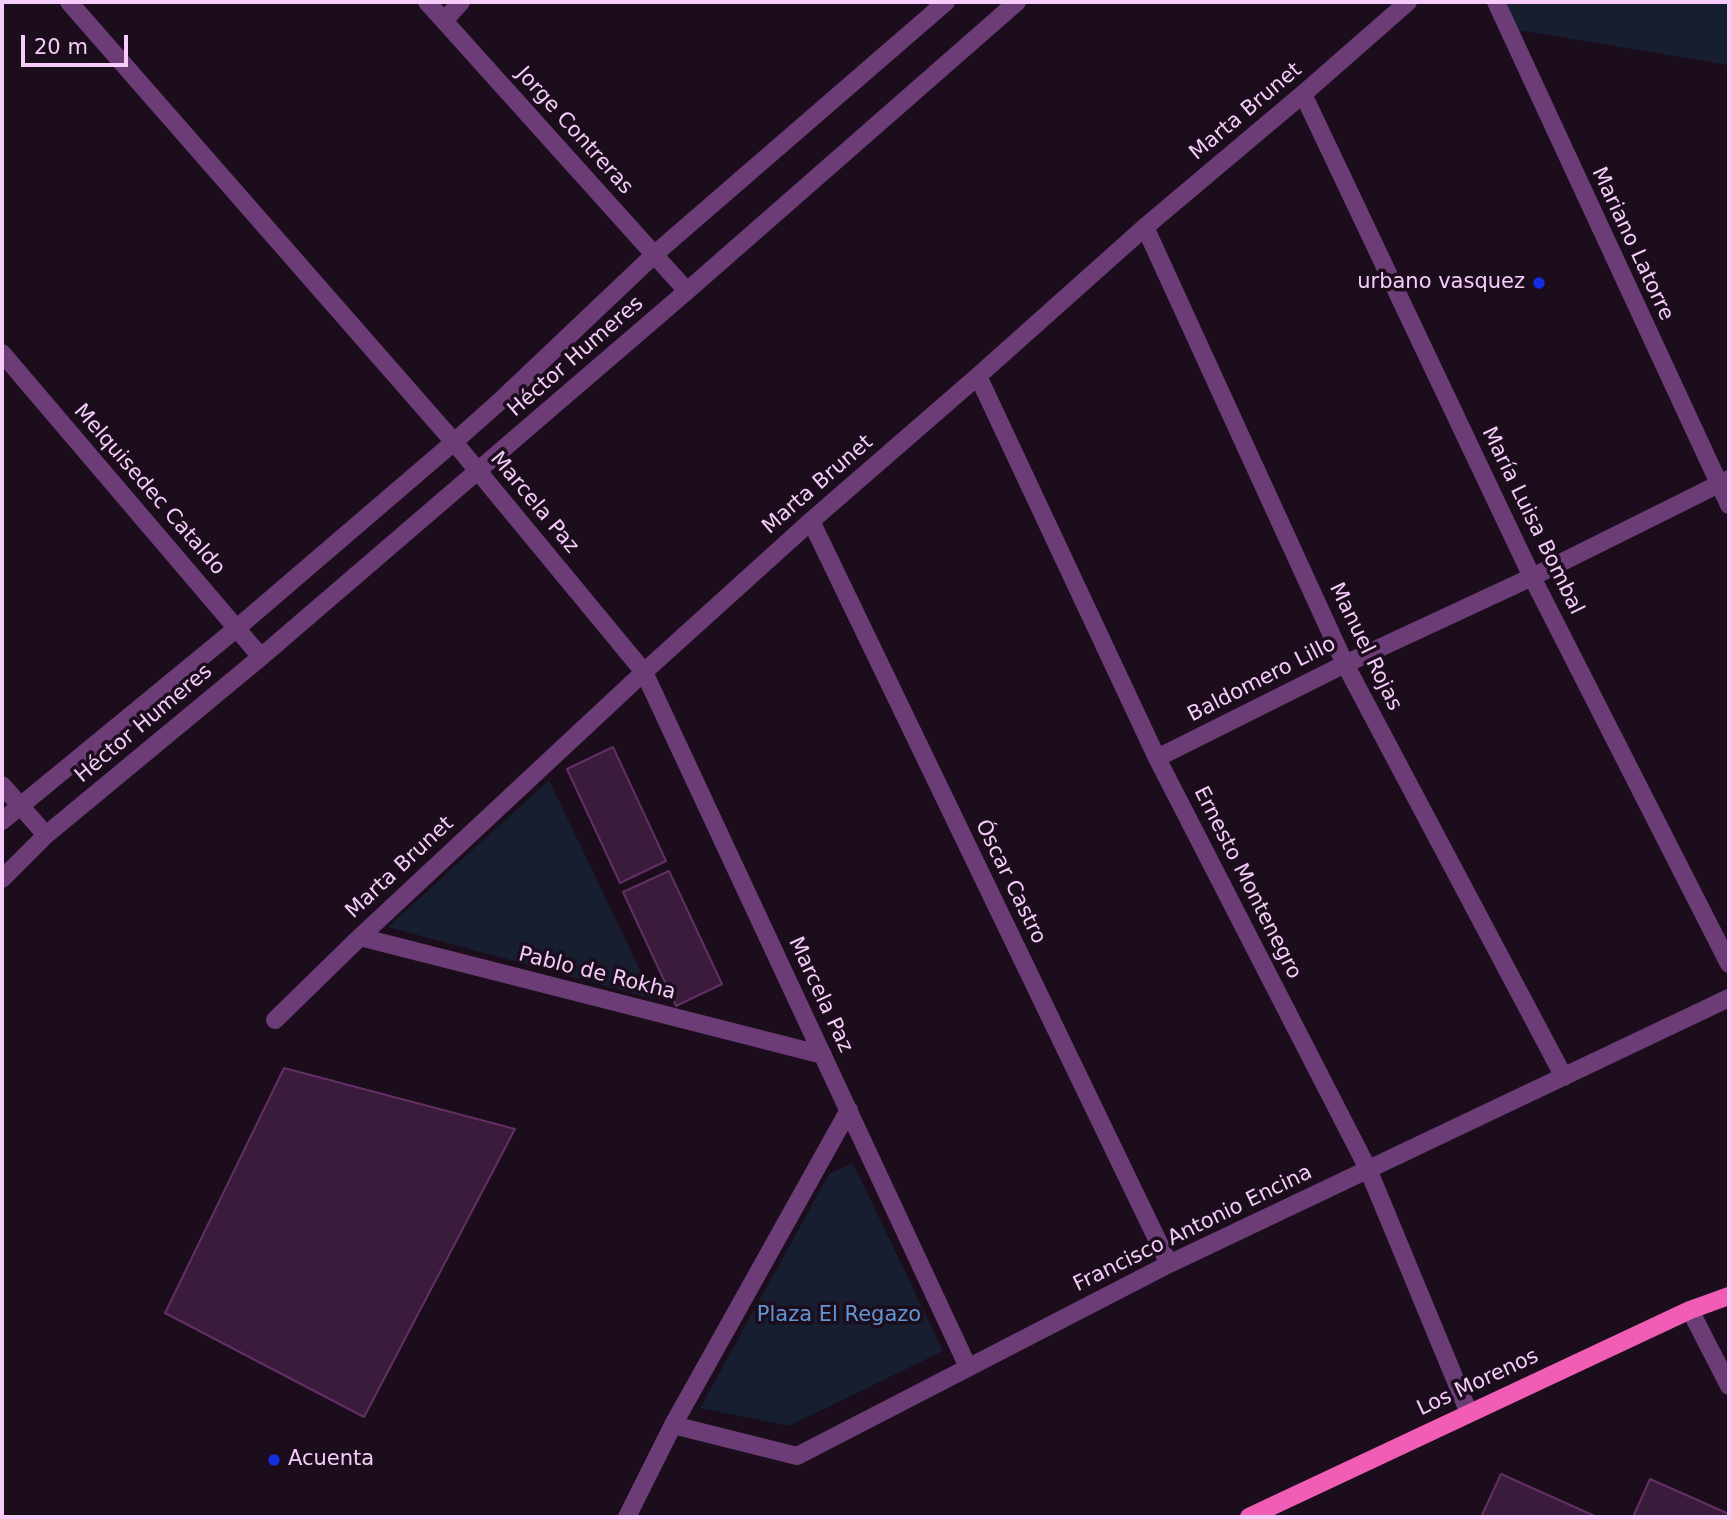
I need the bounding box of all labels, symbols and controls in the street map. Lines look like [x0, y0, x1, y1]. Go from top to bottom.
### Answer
scale bar [24, 21, 131, 65]
text: 20 m [34, 35, 88, 59]
street label: Marta Brunet [1185, 58, 1307, 166]
street label: Jorge Contreras [510, 62, 638, 200]
street label: Mariano Latorre [1585, 163, 1679, 325]
place label: urbano vasquez [1357, 270, 1525, 296]
marker: urbano vasquez [1531, 275, 1547, 291]
street label: Héctor Humeres [503, 291, 649, 423]
street label: Melquisedec Cataldo [68, 399, 230, 581]
street label: María Luisa Bombal [1476, 423, 1588, 619]
street label: Marta Brunet [758, 430, 878, 540]
street label: Marcela Paz [484, 447, 584, 559]
street label: Manuel Rojas [1323, 579, 1407, 715]
street label: Baldomero Lillo [1184, 632, 1340, 728]
street label: Héctor Humeres [70, 659, 218, 789]
street label: Ernesto Montenegro [1188, 783, 1306, 983]
street label: Marta Brunet [341, 812, 459, 924]
street label: Óscar Castro [969, 816, 1051, 948]
street label: Marcela Paz [782, 933, 858, 1057]
street label: Pablo de Rokha [516, 942, 678, 1006]
street label: Francisco Antonio Encina [1070, 1160, 1316, 1298]
park label: Plaza El Regazo [757, 1303, 921, 1329]
street label: Los Morenos [1413, 1344, 1543, 1422]
place label: Acuenta [288, 1447, 374, 1473]
marker: Acuenta [266, 1452, 282, 1468]

